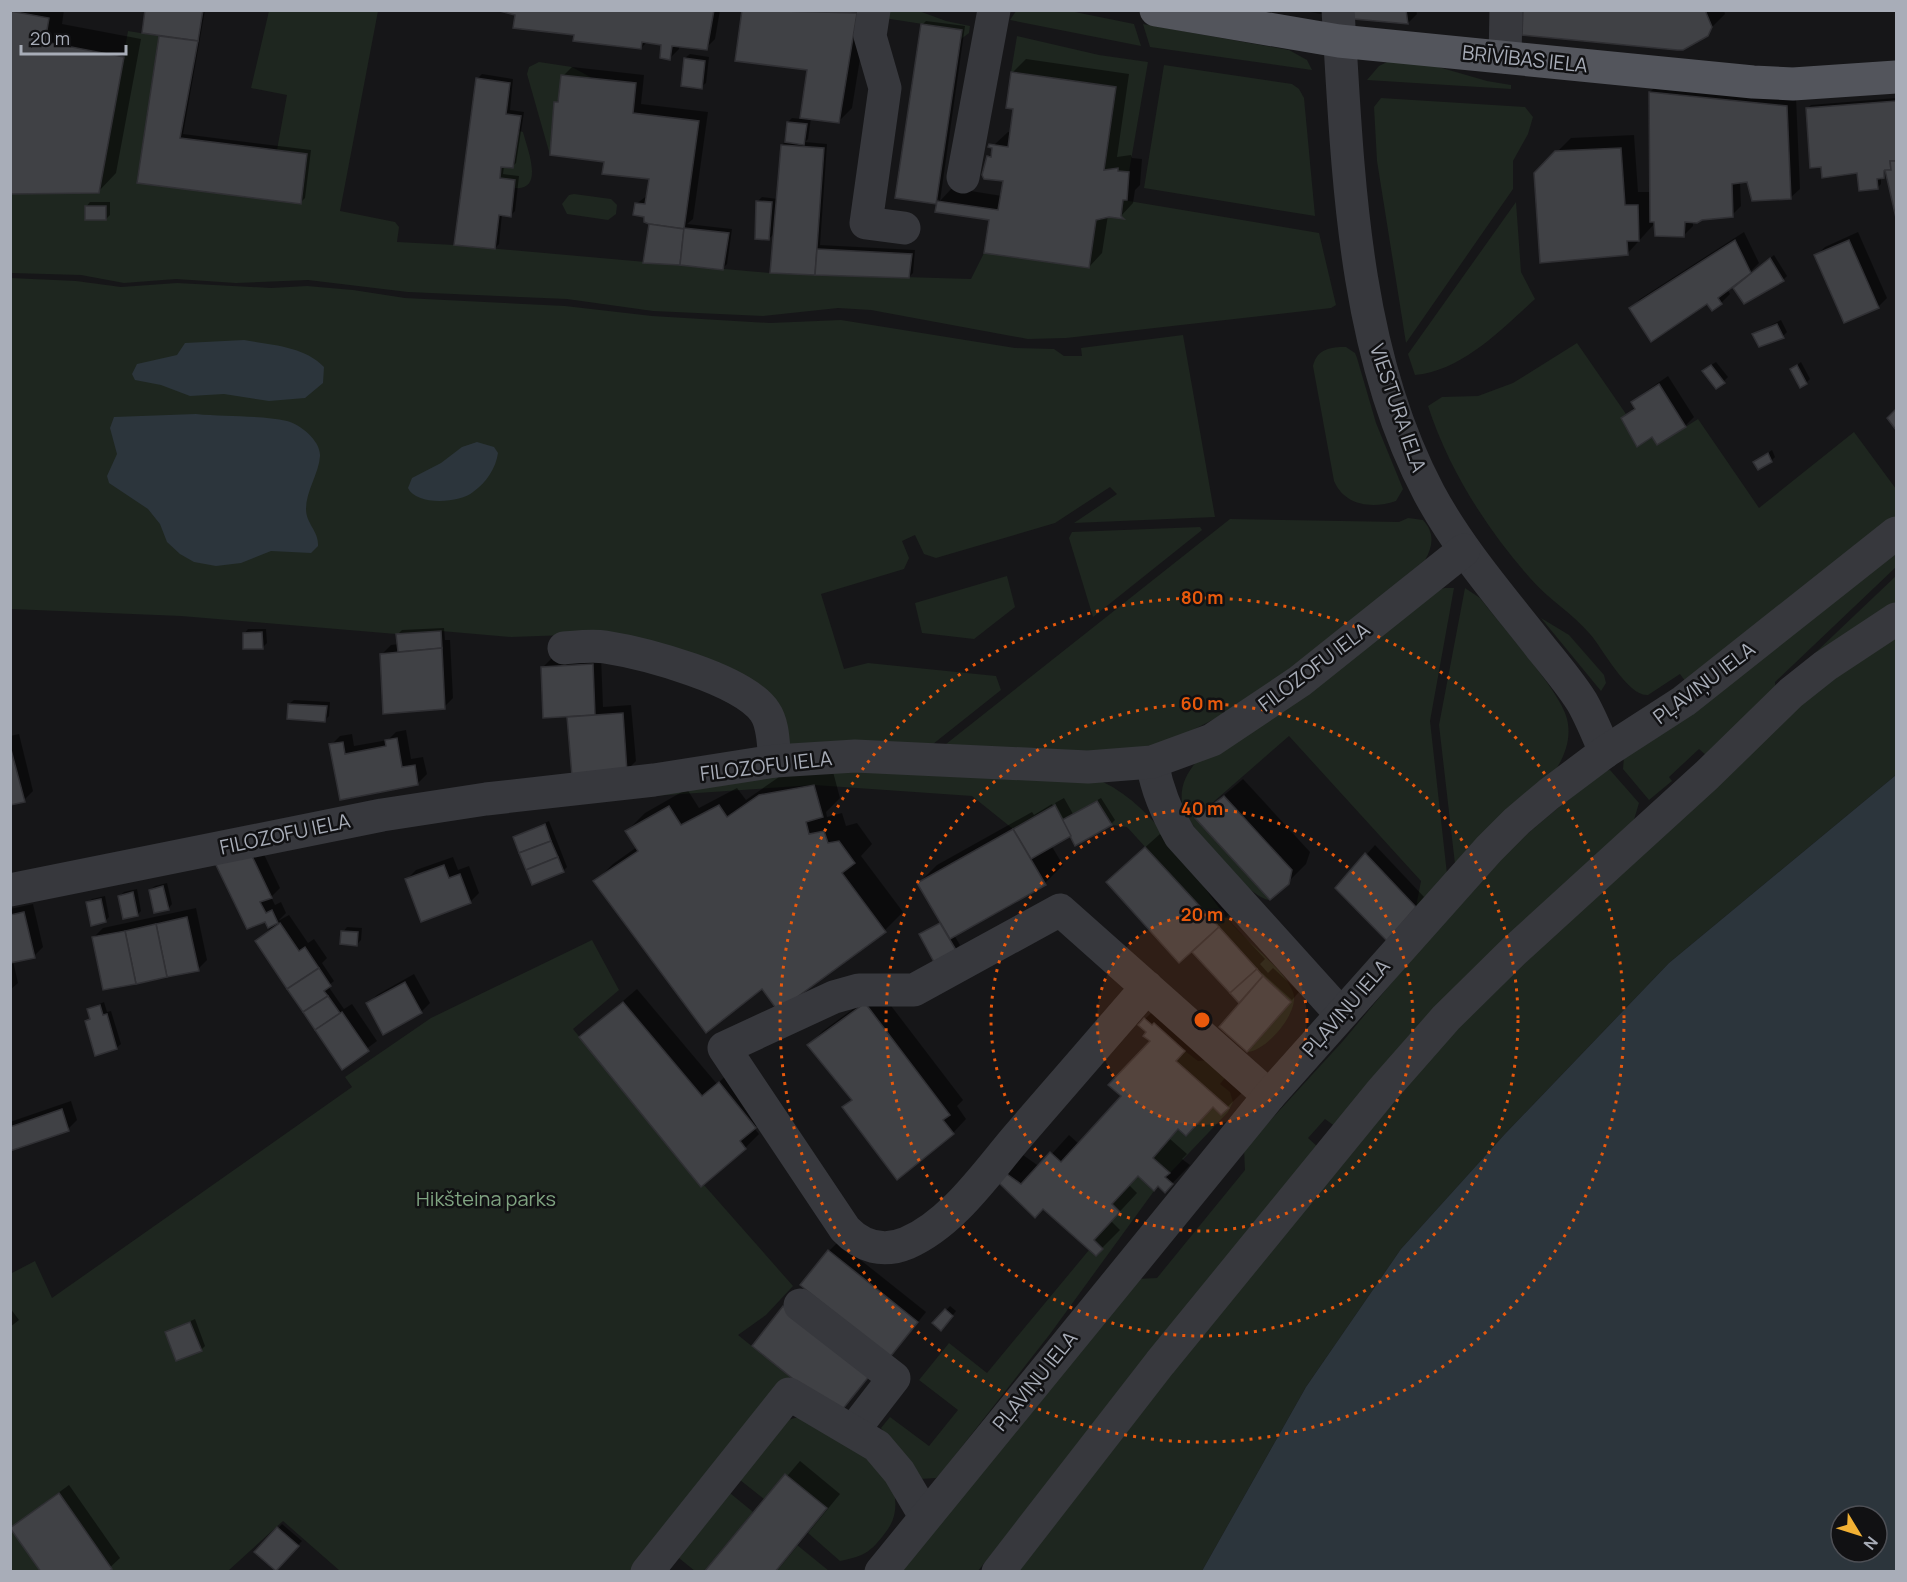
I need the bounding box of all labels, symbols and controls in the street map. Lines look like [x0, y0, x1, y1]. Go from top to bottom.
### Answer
scale bar [21, 18, 126, 56]
text: 20 m [30, 26, 70, 50]
street label: BRĪVĪBAS IELA [1461, 38, 1589, 79]
street label: VIESTURA IELA [1364, 340, 1433, 476]
text: 80 m [1181, 585, 1223, 609]
street label: FILOZOFU IELA [1253, 616, 1375, 717]
street label: PĻAVIŅU IELA [1647, 635, 1760, 730]
text: 60 m [1181, 691, 1223, 715]
street label: FILOZOFU IELA [698, 744, 834, 787]
text: 40 m [1181, 796, 1223, 820]
street label: FILOZOFU IELA [217, 806, 353, 861]
text: 20 m [1181, 902, 1223, 926]
street label: PĻAVIŅU IELA [1296, 953, 1396, 1062]
centre of rings [1192, 1010, 1212, 1030]
park label: Hikšteina parks [416, 1185, 556, 1212]
street label: PĻAVIŅU IELA [986, 1325, 1083, 1436]
north arrow [1829, 1504, 1889, 1564]
text: N [1859, 1532, 1883, 1555]

